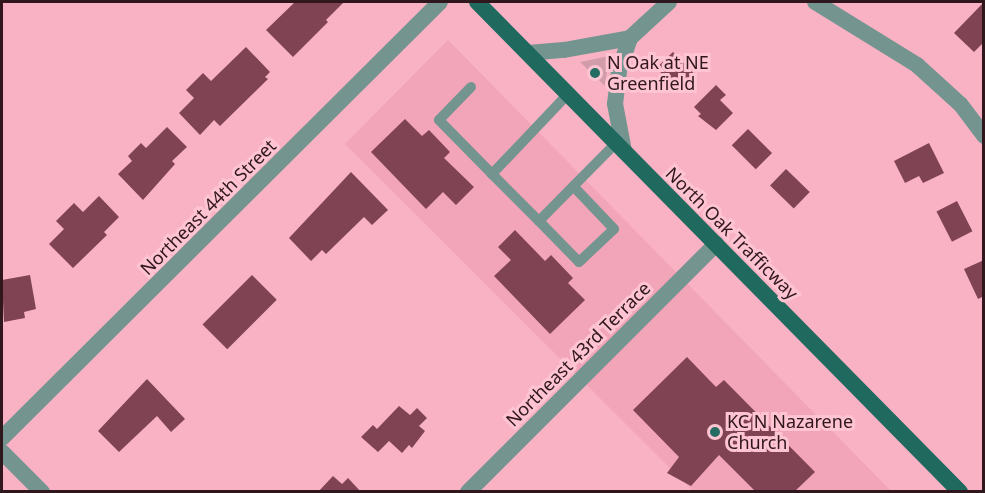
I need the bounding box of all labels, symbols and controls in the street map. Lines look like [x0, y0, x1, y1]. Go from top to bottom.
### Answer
place label: N Oak at NE Greenfield [607, 52, 709, 94]
marker: N Oak at NE Greenfield [588, 66, 602, 80]
street label: Northeast 44th Street [136, 135, 280, 279]
street label: North Oak Trafficway [661, 162, 803, 304]
street label: Northeast 43rd Terrace [501, 277, 655, 431]
place label: KC N Nazarene Church [727, 411, 853, 454]
marker: KC N Nazarene Church [708, 425, 722, 439]

